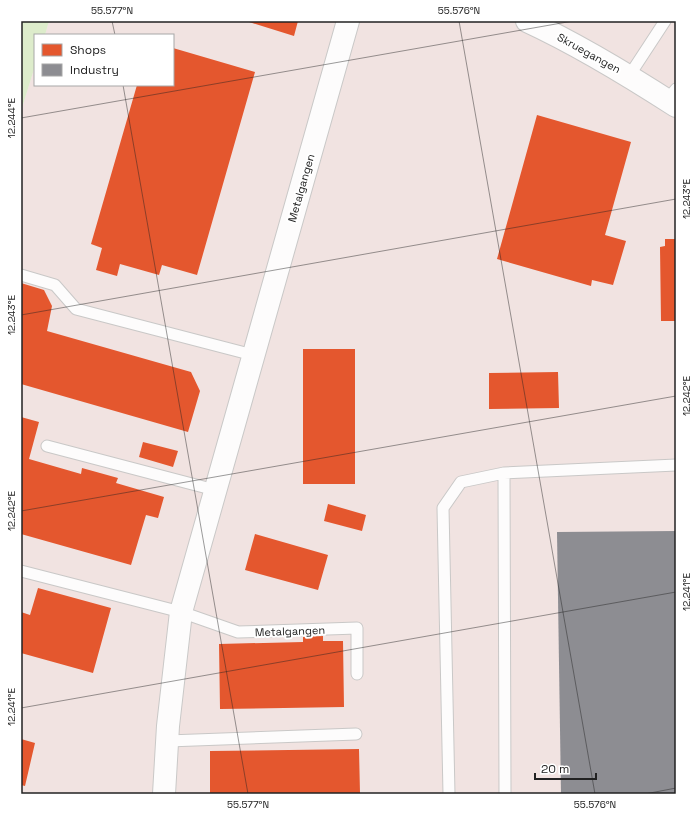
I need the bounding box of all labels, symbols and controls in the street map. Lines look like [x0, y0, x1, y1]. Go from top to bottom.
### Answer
text: 55.577°N [91, 4, 133, 17]
text: 55.576°N [438, 4, 480, 17]
street label: Skruegangen [555, 30, 623, 76]
legend [34, 34, 174, 86]
text: Shops [70, 42, 106, 58]
text: Industry [70, 62, 119, 78]
text: 12.244°E [5, 97, 18, 138]
street label: Metalgangen [285, 152, 317, 224]
text: 12.243°E [680, 179, 693, 219]
text: 12.243°E [5, 295, 18, 335]
text: 12.242°E [680, 376, 693, 416]
text: 12.242°E [5, 491, 18, 531]
text: 12.241°E [680, 573, 693, 611]
street label: Metalgangen [255, 623, 325, 639]
text: 12.241°E [5, 688, 18, 726]
scale bar [535, 755, 596, 781]
text: 20 m [541, 761, 569, 777]
text: 55.577°N [227, 798, 269, 811]
text: 55.576°N [574, 798, 616, 811]

